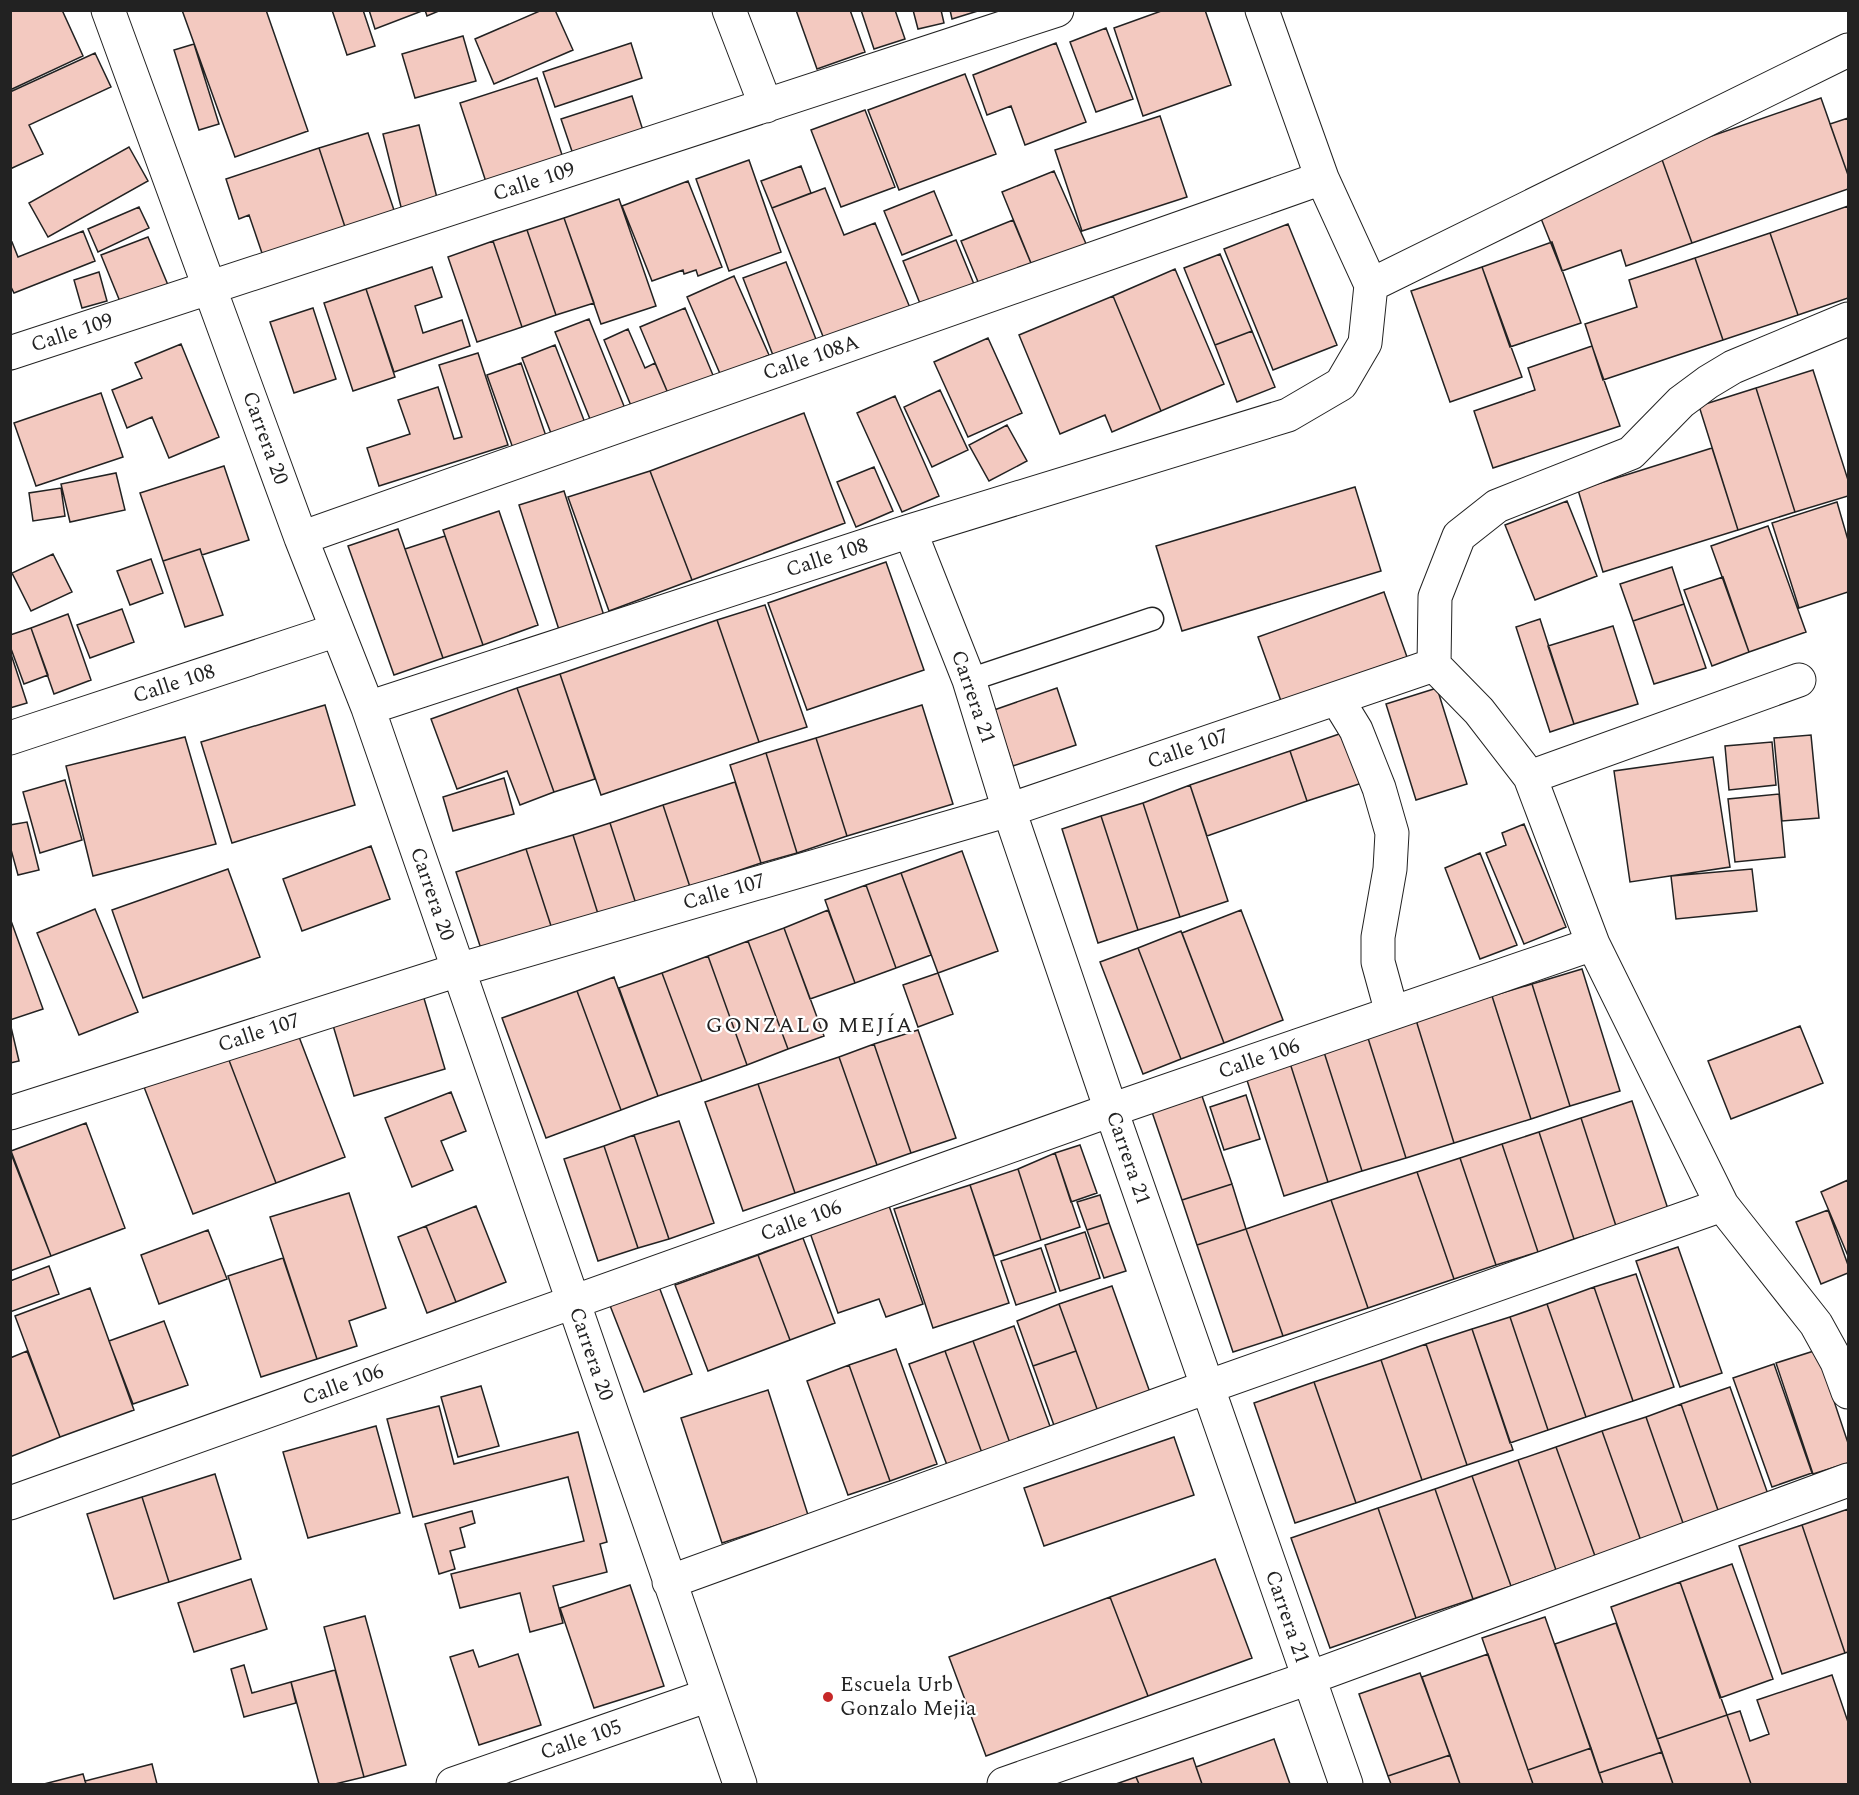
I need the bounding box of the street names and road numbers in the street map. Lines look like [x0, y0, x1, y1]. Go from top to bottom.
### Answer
street label: Calle 109 [489, 154, 579, 210]
street label: Calle 109 [27, 305, 117, 361]
street label: Calle 108A [758, 326, 864, 389]
street label: Carrera 20 [233, 387, 297, 489]
street label: Calle 108 [782, 530, 872, 586]
street label: Carrera 21 [942, 646, 1004, 748]
street label: Calle 108 [129, 656, 219, 712]
street label: Calle 107 [1143, 720, 1233, 778]
street label: Carrera 20 [401, 843, 463, 945]
street label: Calle 107 [679, 865, 769, 919]
street label: Calle 107 [214, 1005, 304, 1061]
street label: Calle 106 [1214, 1030, 1304, 1088]
street label: Carrera 21 [1097, 1107, 1159, 1209]
street label: Calle 106 [756, 1191, 846, 1251]
street label: Carrera 20 [560, 1303, 622, 1405]
street label: Calle 106 [298, 1355, 388, 1415]
street label: Carrera 21 [1256, 1566, 1318, 1668]
street label: Calle 105 [536, 1711, 626, 1769]

